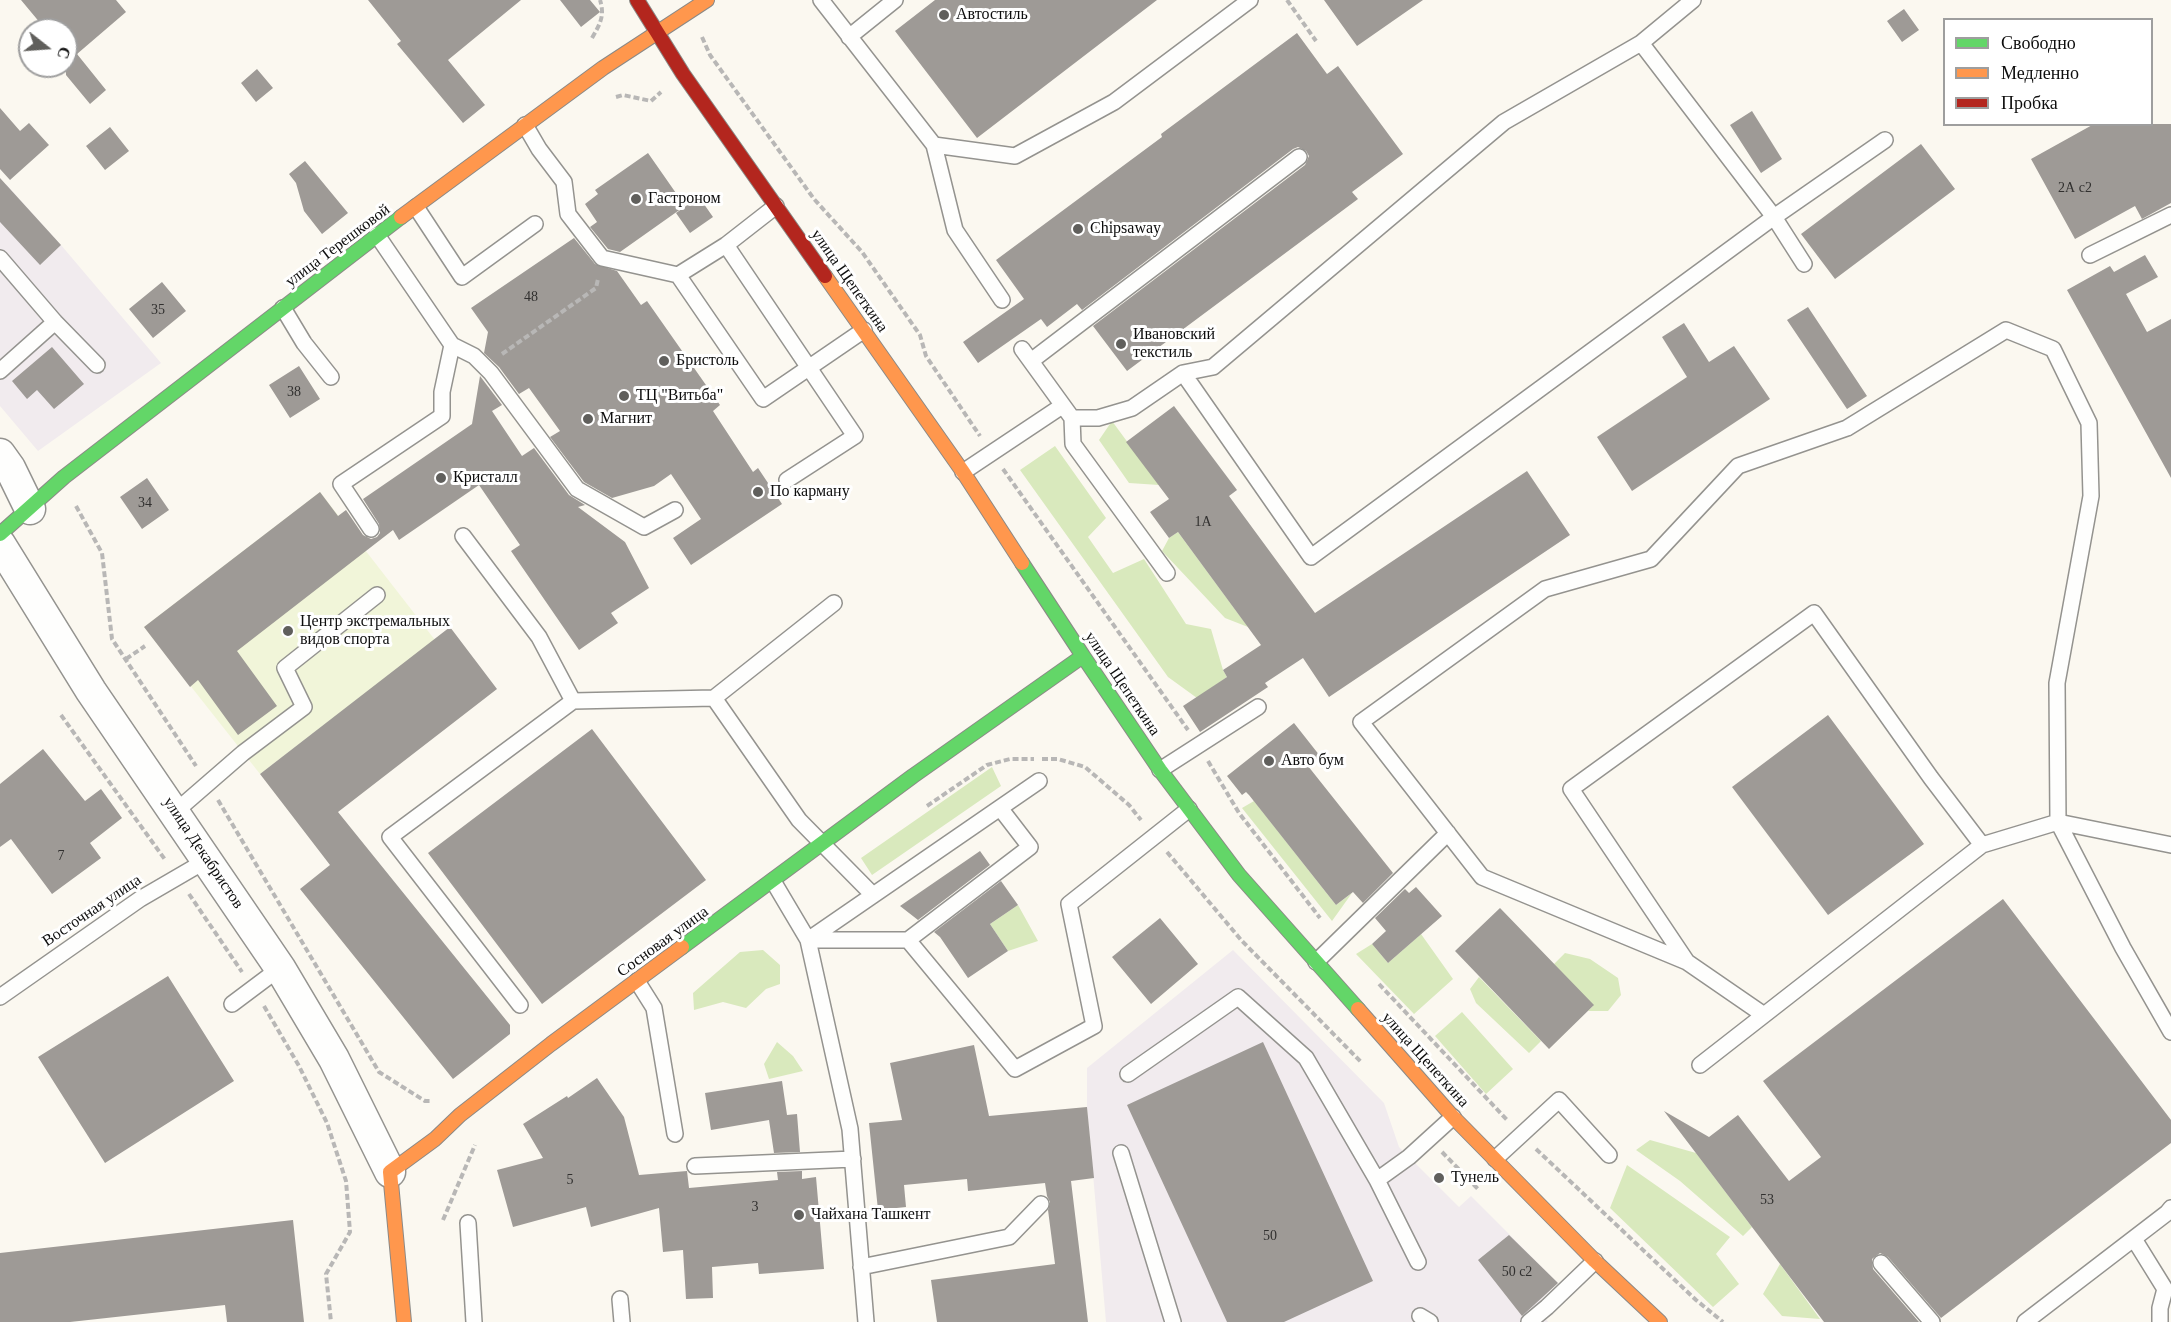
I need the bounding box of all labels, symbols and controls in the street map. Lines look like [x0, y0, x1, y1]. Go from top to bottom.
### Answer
place label: Автостиль [956, 5, 1028, 25]
marker: Автостиль [937, 8, 951, 22]
north arrow [18, 18, 78, 78]
legend [1943, 18, 2153, 126]
text: Свободно [2001, 33, 2076, 53]
text: С [54, 45, 74, 61]
text: Медленно [2001, 63, 2079, 83]
text: Пробка [2001, 93, 2058, 113]
house number: 2А с2 [2058, 180, 2092, 196]
place label: Гастроном [648, 189, 721, 209]
marker: Гастроном [629, 192, 643, 206]
street label: улица Терешковой [282, 200, 394, 292]
place label: Chipsaway [1090, 219, 1161, 239]
marker: Chipsaway [1071, 222, 1085, 236]
street label: улица Щепеткина [806, 226, 892, 336]
house number: 48 [524, 289, 538, 305]
house number: 35 [151, 302, 165, 318]
place label: Ивановский текстиль [1133, 325, 1215, 363]
marker: Ивановский текстиль [1114, 337, 1128, 351]
place label: Бристоль [676, 351, 739, 371]
marker: Бристоль [657, 354, 671, 368]
house number: 38 [287, 384, 301, 400]
place label: ТЦ "Витьба" [636, 386, 723, 406]
marker: ТЦ "Витьба" [617, 389, 631, 403]
place label: Магнит [600, 409, 652, 429]
marker: Магнит [581, 412, 595, 426]
place label: Кристалл [453, 468, 518, 488]
marker: Кристалл [434, 471, 448, 485]
place label: По карману [770, 482, 850, 502]
marker: По карману [751, 485, 765, 499]
house number: 34 [138, 495, 152, 511]
house number: 1А [1194, 514, 1212, 530]
place label: Центр экстремальных видов спорта [300, 612, 450, 650]
marker: Центр экстремальных видов спорта [281, 624, 295, 638]
street label: улица Щепеткина [1080, 628, 1164, 740]
place label: Авто бум [1281, 751, 1344, 771]
marker: Авто бум [1262, 754, 1276, 768]
street label: улица Декабристов [159, 794, 247, 912]
house number: 7 [57, 848, 64, 864]
street label: Восточная улица [39, 871, 145, 951]
street label: Сосновая улица [614, 902, 712, 982]
street label: улица Щепеткина [1377, 1008, 1473, 1112]
place label: Тунель [1451, 1168, 1499, 1188]
marker: Тунель [1432, 1171, 1446, 1185]
house number: 5 [566, 1172, 574, 1188]
house number: 53 [1760, 1192, 1774, 1208]
house number: 3 [752, 1199, 758, 1215]
place label: Чайхана Ташкент [811, 1205, 930, 1225]
marker: Чайхана Ташкент [792, 1208, 806, 1222]
house number: 50 [1263, 1228, 1277, 1244]
house number: 50 с2 [1502, 1264, 1532, 1280]

